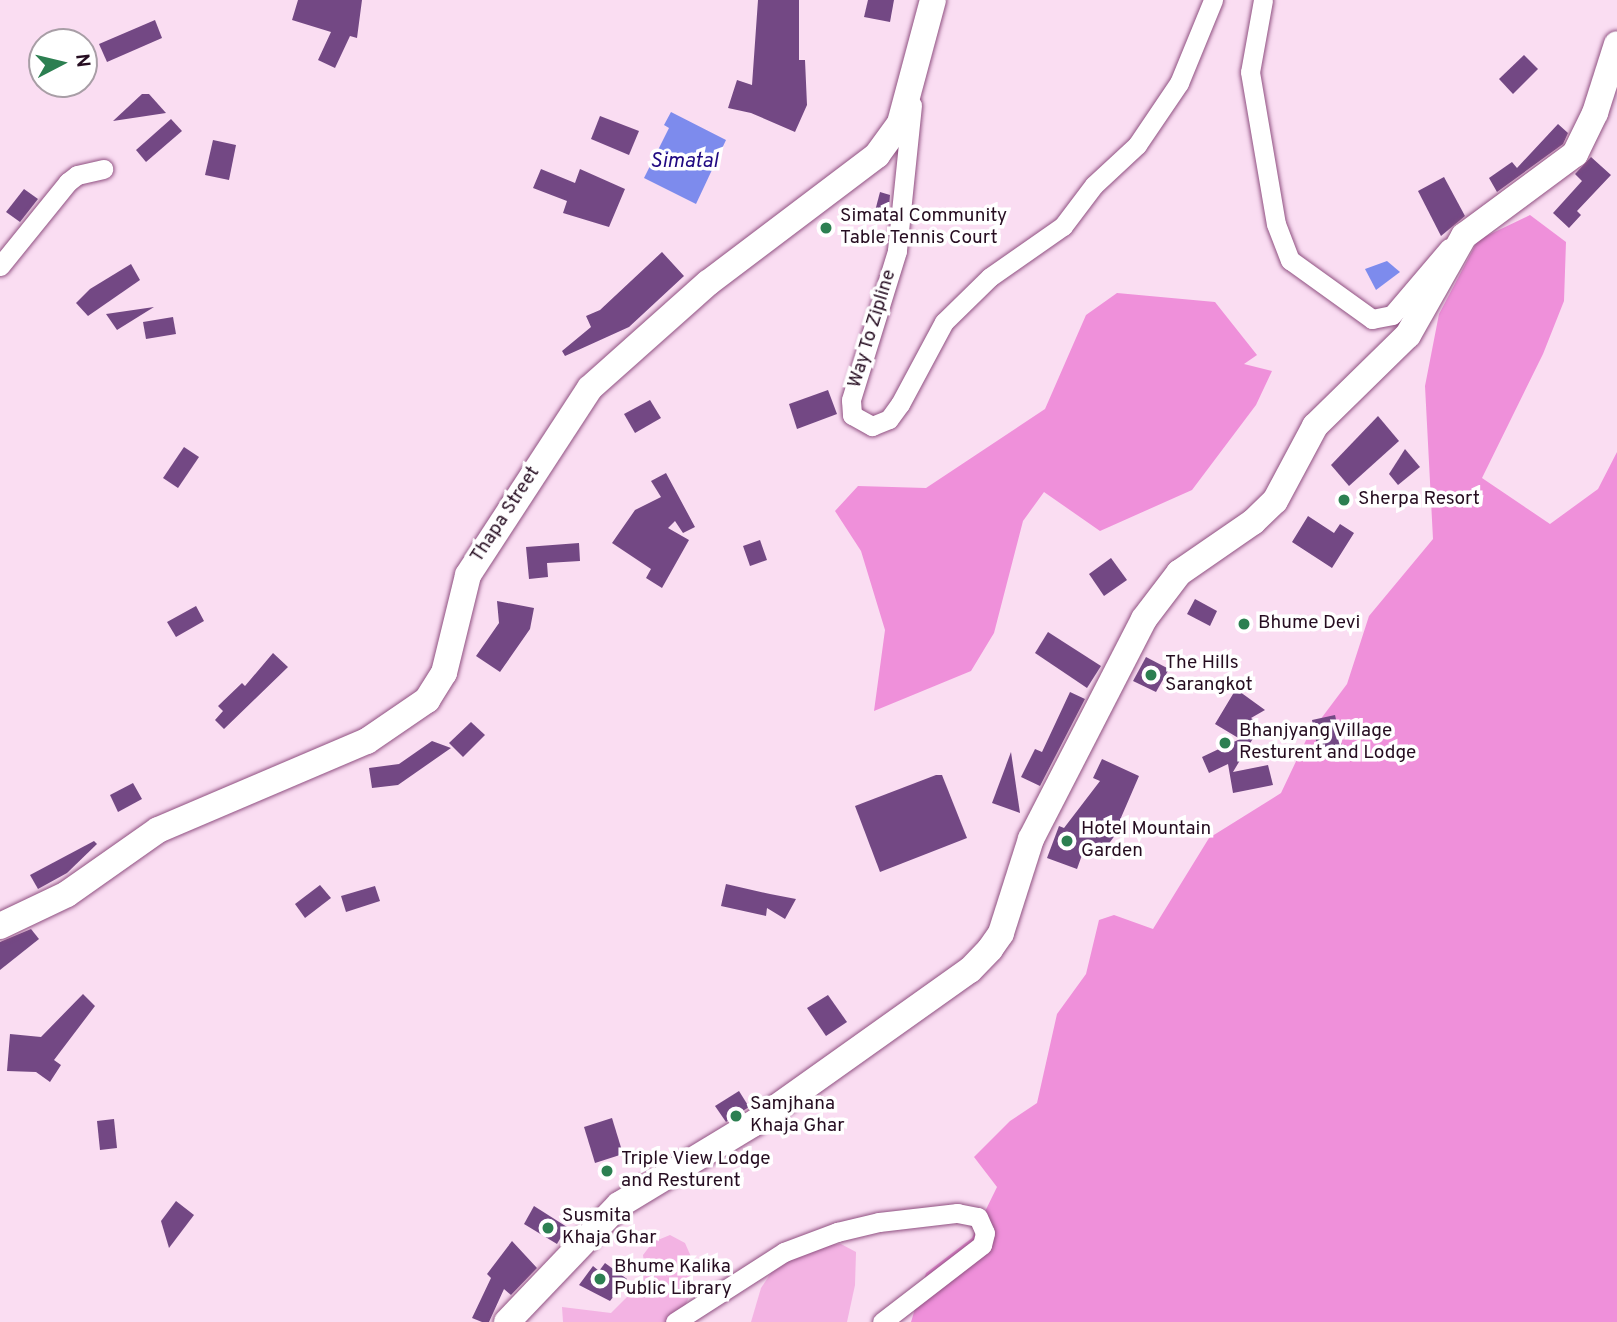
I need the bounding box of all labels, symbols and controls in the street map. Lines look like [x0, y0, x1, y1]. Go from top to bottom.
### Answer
north arrow [28, 28, 98, 98]
text: N [69, 52, 95, 69]
water label: Simatal [650, 149, 718, 175]
place label: Simatal Community Table Tennis Court [840, 206, 1007, 250]
marker: Simatal Community Table Tennis Court [818, 220, 834, 236]
street label: Way To Zipline [844, 267, 902, 391]
street label: Thapa Street [467, 463, 545, 567]
place label: Sherpa Resort [1358, 489, 1480, 511]
marker: Sherpa Resort [1336, 492, 1352, 508]
place label: Bhume Devi [1258, 613, 1360, 635]
marker: Bhume Devi [1236, 616, 1252, 632]
place label: The Hills Sarangkot [1165, 653, 1253, 697]
marker: The Hills Sarangkot [1143, 667, 1159, 683]
place label: Bhanjyang Village Resturent and Lodge [1239, 721, 1416, 765]
marker: Bhanjyang Village Resturent and Lodge [1217, 735, 1233, 751]
place label: Hotel Mountain Garden [1081, 819, 1211, 863]
marker: Hotel Mountain Garden [1059, 833, 1075, 849]
place label: Samjhana Khaja Ghar [750, 1094, 845, 1138]
marker: Samjhana Khaja Ghar [728, 1108, 744, 1124]
place label: Triple View Lodge and Resturent [621, 1149, 771, 1193]
marker: Triple View Lodge and Resturent [599, 1163, 615, 1179]
place label: Susmita Khaja Ghar [562, 1206, 657, 1250]
marker: Susmita Khaja Ghar [540, 1220, 556, 1236]
place label: Bhume Kalika Public Library [614, 1257, 732, 1301]
marker: Bhume Kalika Public Library [592, 1271, 608, 1287]

